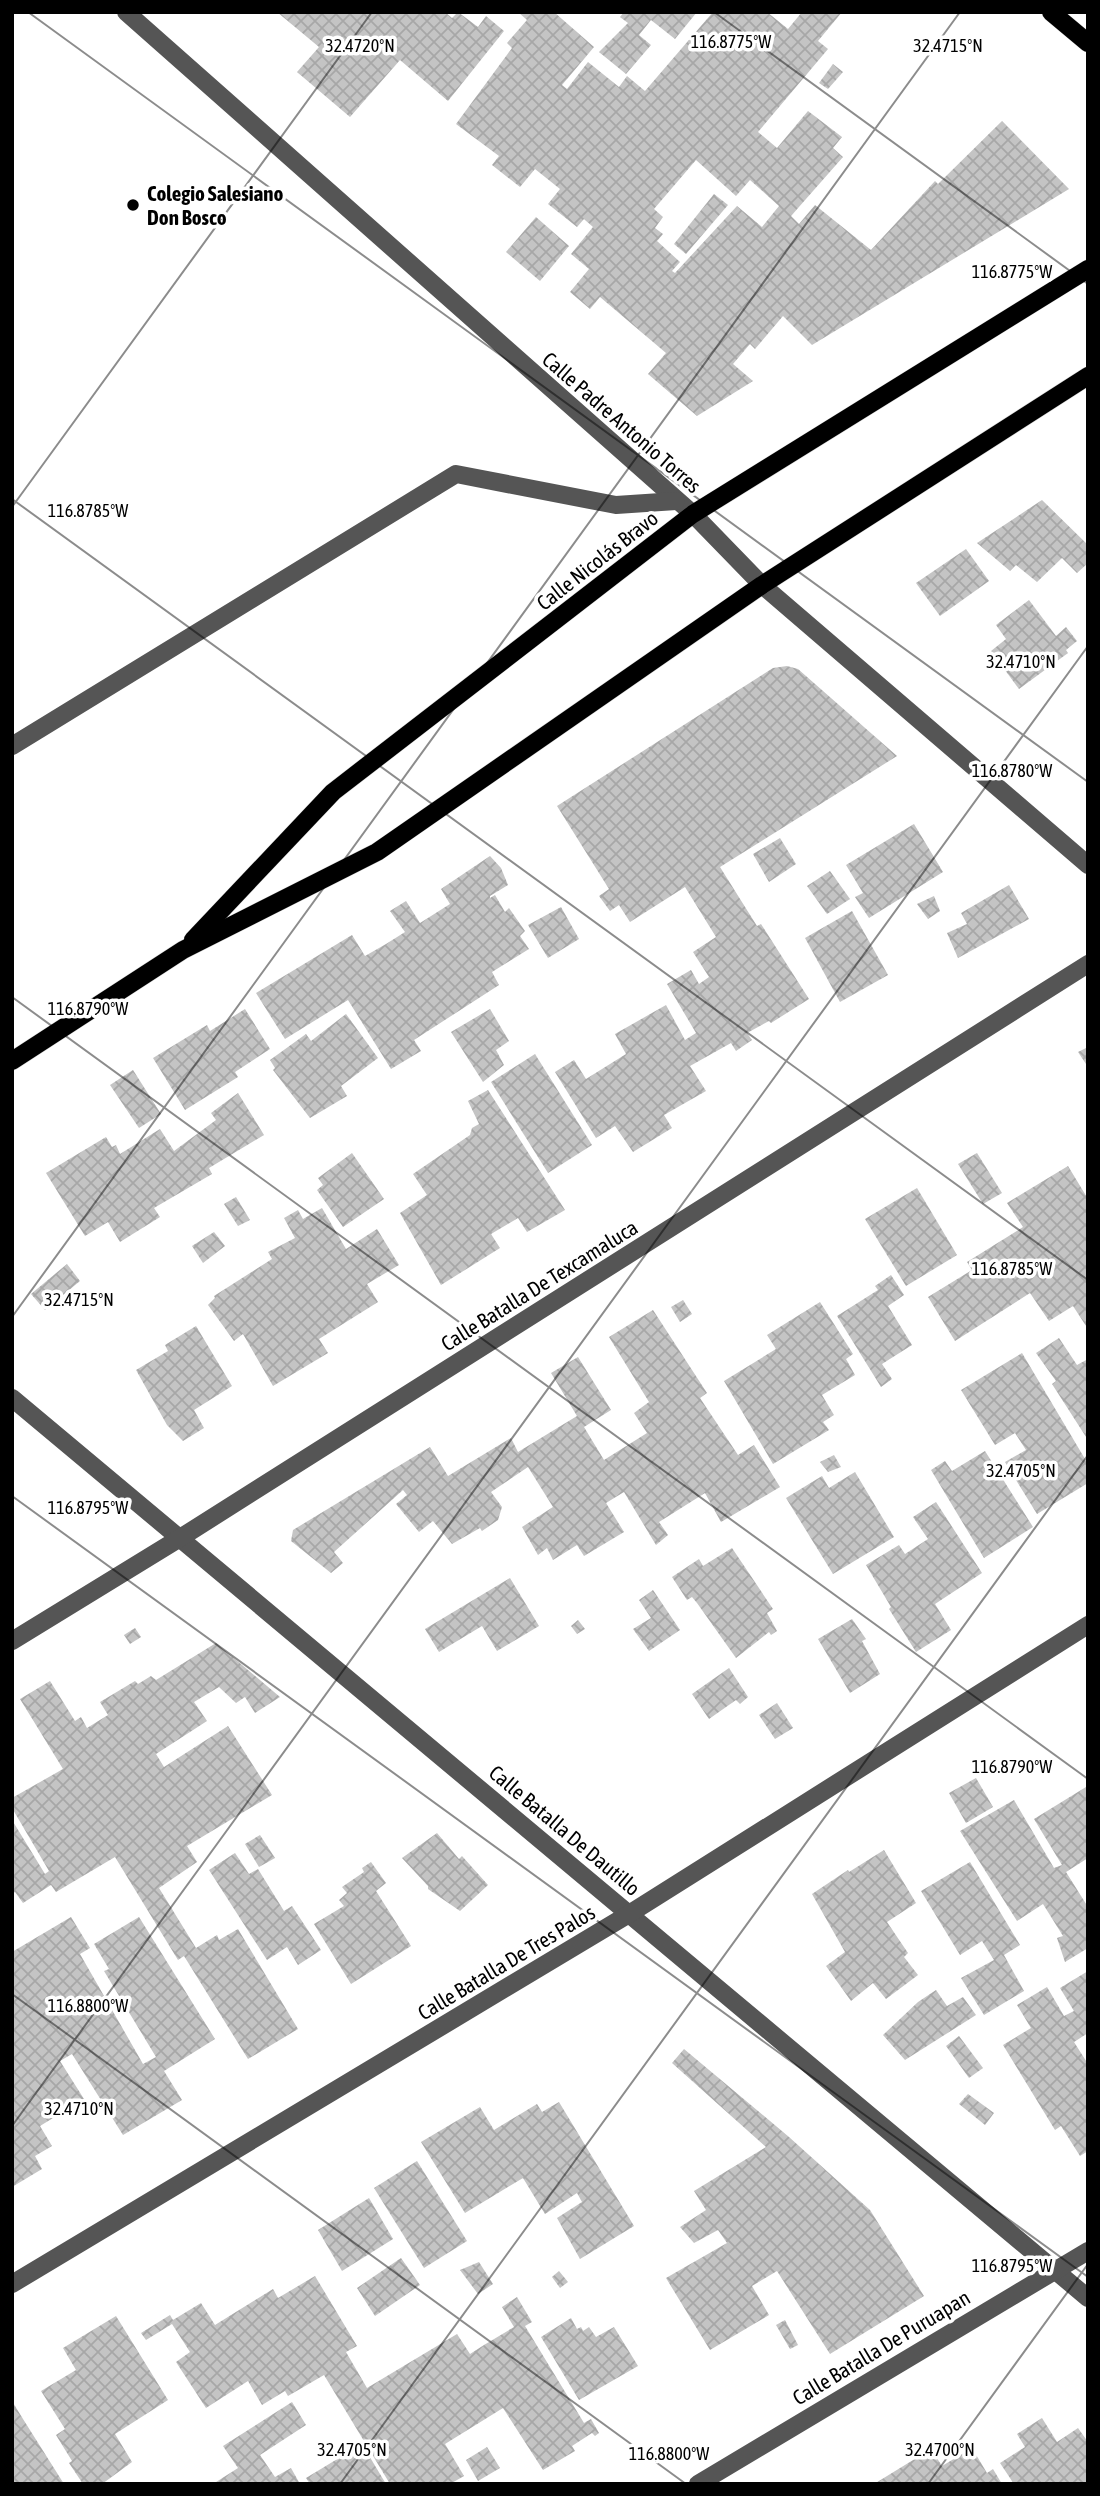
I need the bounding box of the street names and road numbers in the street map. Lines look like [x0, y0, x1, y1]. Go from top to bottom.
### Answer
street label: Calle Padre Antonio Torres [538, 347, 706, 497]
street label: Calle Nicolás Bravo [532, 505, 662, 615]
street label: Calle Batalla De Texcamaluca [436, 1215, 642, 1355]
street label: Calle Batalla De Dautillo [485, 1760, 645, 1900]
street label: Calle Batalla De Tres Palos [413, 1900, 599, 2024]
street label: Calle Batalla De Puruapan [788, 2285, 974, 2409]

